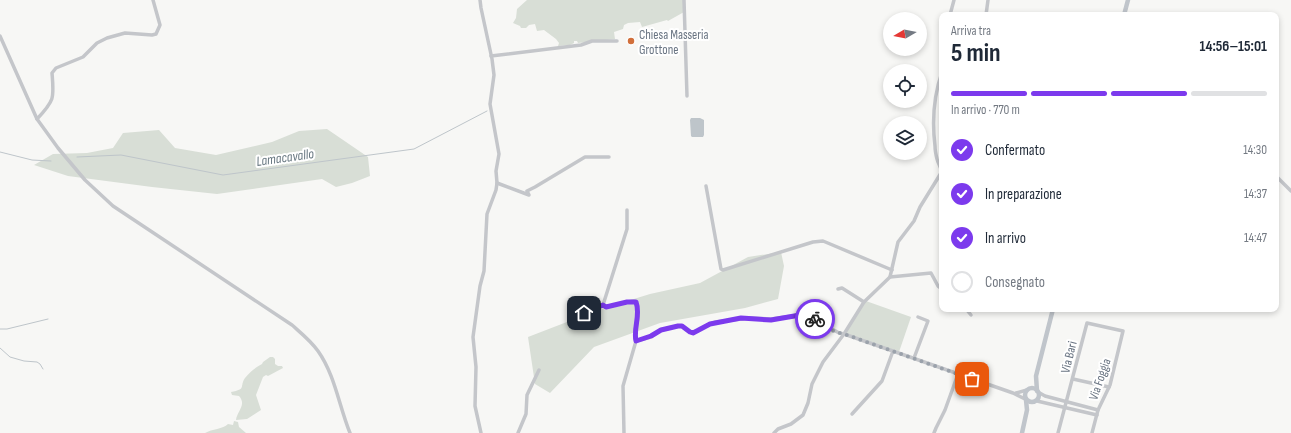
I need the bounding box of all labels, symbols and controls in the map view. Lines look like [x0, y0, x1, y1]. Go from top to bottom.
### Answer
north arrow [883, 12, 927, 56]
map controls [883, 12, 927, 160]
text: Arriva tra [951, 23, 991, 39]
place label: Chiesa Masseria Grottone [639, 27, 709, 58]
marker: Chiesa Masseria Grottone [626, 36, 636, 46]
text: 14:56–15:01 [1199, 37, 1267, 56]
text: 5 min [951, 38, 1001, 69]
button: locate [883, 64, 927, 108]
text: In arrivo · 770 m [951, 102, 1020, 118]
button: layers [883, 116, 927, 160]
icon: check [951, 139, 973, 161]
text: Confermato [985, 141, 1045, 160]
text: 14:30 [1243, 142, 1267, 158]
water label: Lamacavallo [255, 145, 315, 170]
icon: check [951, 183, 973, 205]
text: In preparazione [985, 185, 1062, 204]
text: 14:37 [1244, 186, 1267, 202]
icon: check [951, 227, 973, 249]
text: In arrivo [985, 229, 1026, 248]
text: 14:47 [1244, 230, 1267, 246]
text: Consegnato [985, 273, 1045, 292]
pin [567, 296, 601, 330]
courier [795, 299, 835, 339]
icon: home [573, 302, 595, 324]
icon: bike [804, 308, 826, 330]
street label: Via Bari [1057, 340, 1081, 375]
street label: Via Foggia [1085, 356, 1115, 402]
pin [955, 362, 989, 396]
icon: bag [961, 368, 983, 390]

